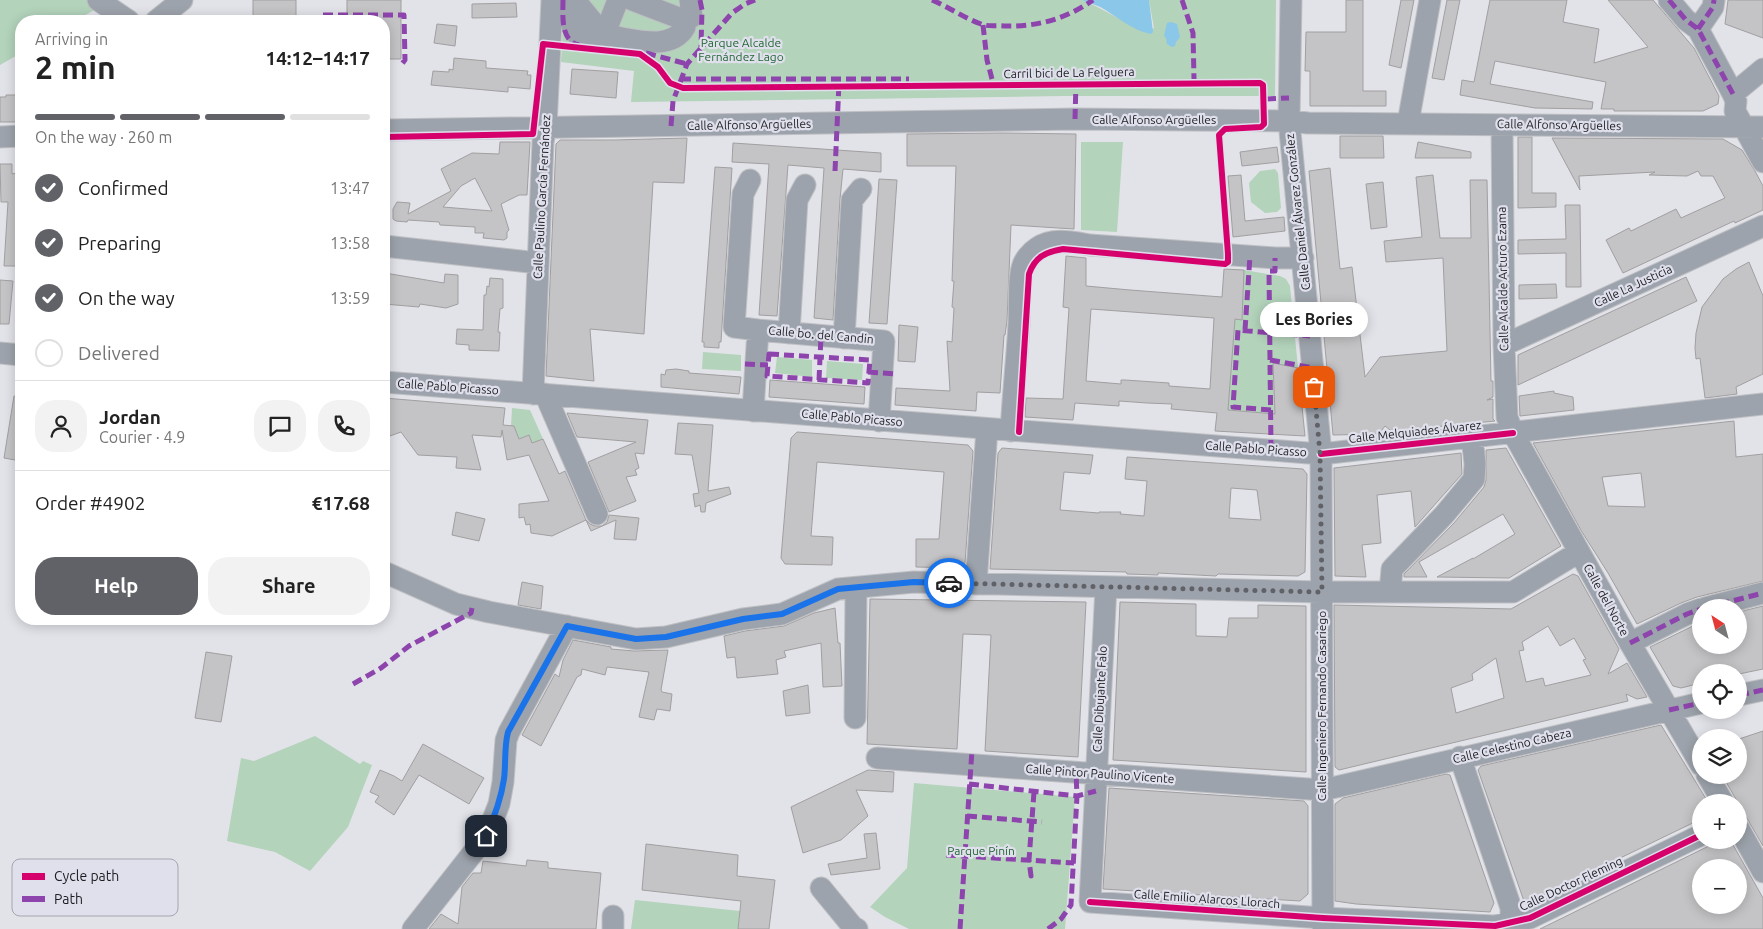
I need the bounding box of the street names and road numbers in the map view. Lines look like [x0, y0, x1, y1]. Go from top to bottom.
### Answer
street label: Carril bici de La Felguera [1003, 65, 1135, 80]
street label: Calle Alfonso Argüelles [1092, 113, 1216, 126]
street label: Calle Paulino García Fernández [531, 114, 552, 279]
street label: Calle Alfonso Argüelles [687, 117, 811, 132]
street label: Calle Alfonso Argüelles [1497, 117, 1621, 132]
street label: Calle Daniel Álvarez González [1283, 133, 1312, 291]
street label: Calle Alcalde Arturo Ezama [1495, 207, 1510, 351]
street label: Calle La Justicia [1592, 262, 1674, 309]
street label: Calle bo. del Candin [768, 323, 874, 346]
street label: Calle Pablo Picasso [397, 376, 499, 397]
street label: Calle Pablo Picasso [801, 407, 903, 428]
street label: Calle Melquiades Álvarez [1348, 418, 1483, 445]
street label: Calle Pablo Picasso [1205, 438, 1307, 459]
street label: Calle del Norte [1581, 562, 1632, 638]
street label: Calle Ingeniero Fernando Casariego [1315, 611, 1328, 801]
street label: Calle Dibujante Falo [1090, 645, 1109, 753]
street label: Calle Celestino Cabeza [1451, 726, 1572, 765]
street label: Calle Pintor Paulino Vicente [1025, 762, 1175, 785]
street label: Calle Doctor Fleming [1517, 854, 1624, 913]
street label: Calle Emilio Alarcos Llorach [1133, 887, 1281, 910]

